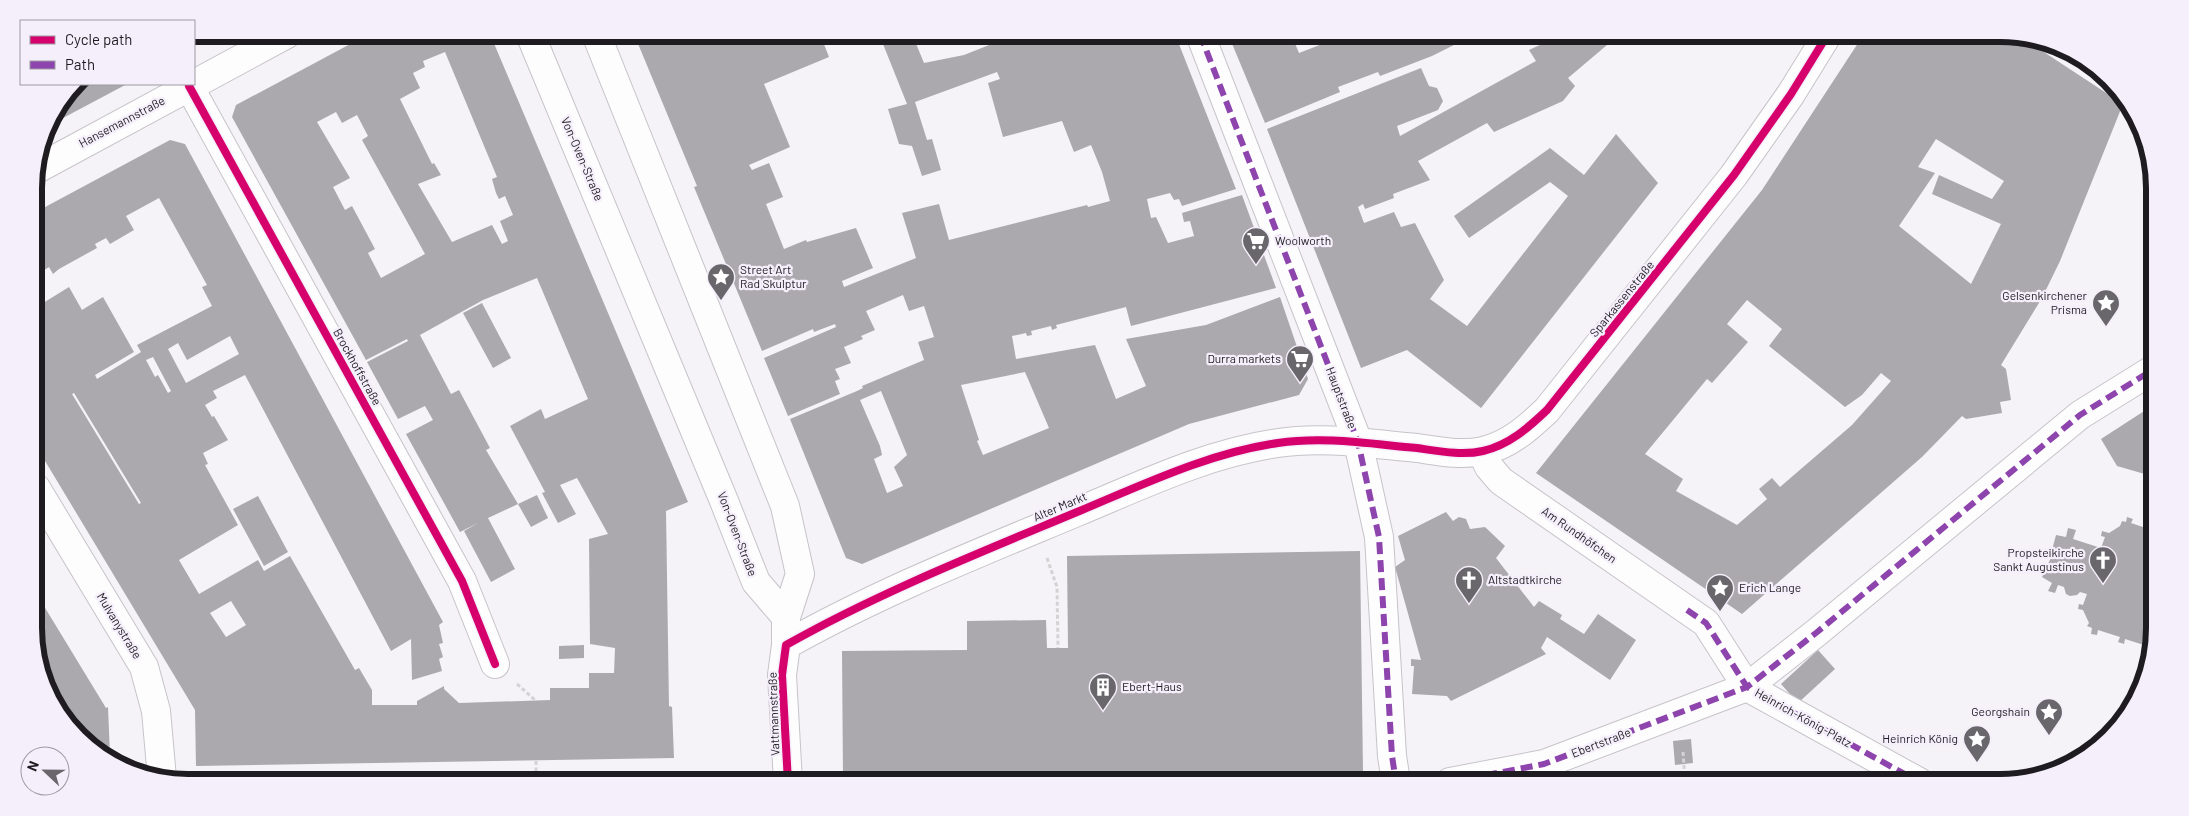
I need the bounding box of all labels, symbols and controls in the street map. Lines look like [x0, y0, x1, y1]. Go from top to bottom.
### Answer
legend [20, 20, 195, 85]
text: Cycle path [65, 30, 132, 48]
text: Path [65, 55, 95, 73]
street label: Hansemannstraße [76, 93, 167, 150]
street label: Von-Oven-Straße [559, 115, 607, 203]
supermarket icon: Woolworth [1241, 226, 1271, 265]
place label: Woolworth [1275, 233, 1331, 247]
street label: Sparkassenstraße [1586, 257, 1656, 339]
place icon: Street Art Rad Skulptur [706, 262, 736, 301]
place label: Street Art Rad Skulptur [740, 262, 807, 290]
place label: Gelsenkirchener Prisma [2002, 288, 2088, 316]
place icon: Gelsenkirchener Prisma [2091, 288, 2121, 327]
street label: Brockhoffstraße [331, 326, 385, 407]
supermarket icon: Durra markets [1285, 344, 1315, 383]
place label: Durra markets [1207, 351, 1281, 365]
street label: Hauptstraße [1324, 365, 1360, 431]
street label: Von-Oven-Straße [715, 489, 761, 578]
street label: Alter Markt [1031, 489, 1089, 524]
street label: Am Rundhöfchen [1539, 503, 1620, 565]
place label: Propsteikirche Sankt Augustinus [1993, 545, 2084, 573]
church icon: Propsteikirche Sankt Augustinus [2088, 545, 2118, 584]
church icon: Altstadtkirche [1454, 565, 1484, 604]
place label: Altstadtkirche [1488, 572, 1562, 586]
place icon: Erich Lange [1705, 573, 1735, 612]
place label: Erich Lange [1739, 580, 1801, 594]
street label: Mulvanystraße [95, 590, 145, 661]
street label: Vattmannstraße [765, 672, 781, 756]
building icon: Ebert-Haus [1088, 672, 1118, 711]
place label: Ebert-Haus [1122, 679, 1182, 693]
street label: Heinrich-König-Platz [1753, 685, 1854, 750]
place icon: Georgshain [2034, 697, 2064, 736]
place label: Georgshain [1971, 704, 2030, 718]
street label: Ebertstraße [1569, 724, 1632, 760]
place icon: Heinrich König [1962, 724, 1992, 763]
place label: Heinrich König [1882, 731, 1958, 745]
north arrow [20, 746, 70, 796]
text: N [23, 758, 42, 773]

